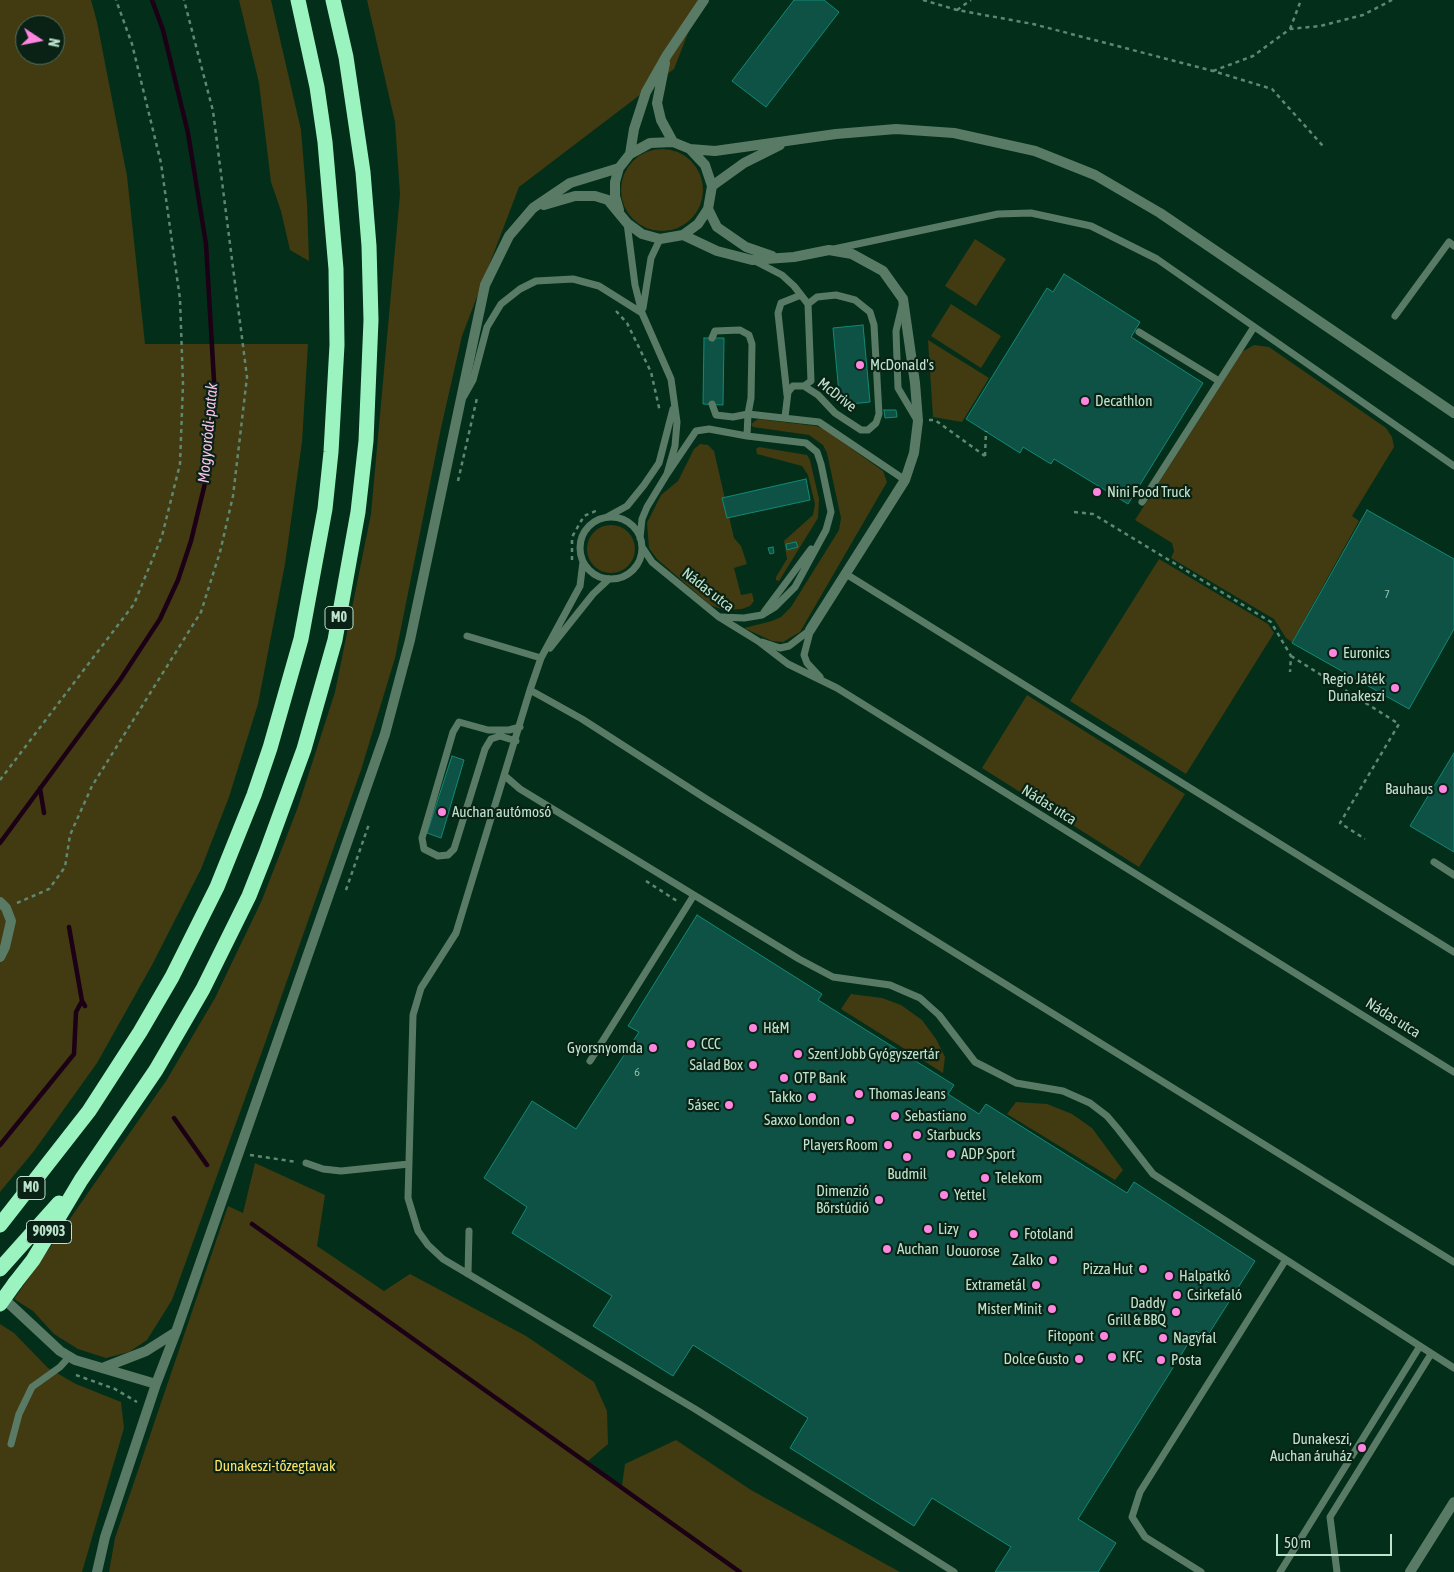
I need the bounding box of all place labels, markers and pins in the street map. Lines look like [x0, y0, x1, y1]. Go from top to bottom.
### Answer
place label: McDonald's [870, 356, 934, 374]
marker: McDonald's [854, 359, 866, 371]
place label: Decathlon [1095, 392, 1152, 410]
marker: Decathlon [1079, 395, 1091, 407]
place label: Nini Food Truck [1107, 483, 1191, 501]
marker: Nini Food Truck [1091, 486, 1103, 498]
place label: Euronics [1343, 644, 1390, 662]
marker: Euronics [1327, 647, 1339, 659]
place label: Regio Játék Dunakeszi [1322, 670, 1385, 705]
marker: Regio Játék Dunakeszi [1389, 682, 1401, 694]
place label: Bauhaus [1385, 780, 1433, 798]
marker: Bauhaus [1437, 783, 1449, 795]
place label: Auchan autómosó [452, 803, 551, 821]
marker: Auchan autómosó [436, 806, 448, 818]
place label: H&M [763, 1019, 790, 1037]
marker: H&M [747, 1022, 759, 1034]
place label: CCC [701, 1035, 721, 1053]
marker: CCC [685, 1038, 697, 1050]
place label: Gyorsnyomda [567, 1039, 643, 1057]
marker: Gyorsnyomda [647, 1042, 659, 1054]
place label: Szent Jobb Gyógyszertár [808, 1045, 939, 1063]
marker: Szent Jobb Gyógyszertár [792, 1048, 804, 1060]
place label: Salad Box [690, 1056, 743, 1074]
marker: Salad Box [747, 1059, 759, 1071]
place label: OTP Bank [794, 1069, 846, 1087]
marker: OTP Bank [778, 1072, 790, 1084]
place label: Thomas Jeans [869, 1085, 946, 1103]
place label: Takko [770, 1088, 802, 1106]
marker: Thomas Jeans [853, 1088, 865, 1100]
marker: Takko [806, 1091, 818, 1103]
place label: 5ásec [687, 1096, 719, 1114]
marker: 5ásec [723, 1099, 735, 1111]
place label: Sebastiano [905, 1107, 967, 1125]
marker: Sebastiano [889, 1110, 901, 1122]
place label: Saxxo London [764, 1111, 840, 1129]
marker: Saxxo London [844, 1114, 856, 1126]
place label: Starbucks [927, 1126, 981, 1144]
marker: Starbucks [911, 1129, 923, 1141]
place label: Players Room [803, 1136, 878, 1154]
marker: Players Room [882, 1139, 894, 1151]
place label: ADP Sport [961, 1145, 1015, 1163]
marker: ADP Sport [945, 1148, 957, 1160]
marker: Budmil [901, 1151, 913, 1163]
place label: Budmil [887, 1165, 927, 1183]
place label: Telekom [995, 1169, 1042, 1187]
marker: Telekom [979, 1172, 991, 1184]
place label: Dimenzió Bőrstúdió [816, 1182, 869, 1217]
place label: Yettel [954, 1186, 986, 1204]
marker: Yettel [938, 1189, 950, 1201]
marker: Dimenzió Bőrstúdió [873, 1194, 885, 1206]
place label: Lizy [938, 1220, 959, 1238]
marker: Lizy [922, 1223, 934, 1235]
place label: Fotoland [1024, 1225, 1073, 1243]
marker: Uouorose [967, 1228, 979, 1240]
marker: Fotoland [1008, 1228, 1020, 1240]
place label: Auchan [897, 1240, 939, 1258]
place label: Uouorose [946, 1242, 1000, 1260]
marker: Auchan [881, 1243, 893, 1255]
place label: Zalko [1012, 1251, 1043, 1269]
marker: Zalko [1047, 1254, 1059, 1266]
place label: Pizza Hut [1082, 1260, 1133, 1278]
marker: Pizza Hut [1137, 1263, 1149, 1275]
place label: Halpatkó [1179, 1267, 1230, 1285]
marker: Halpatkó [1163, 1270, 1175, 1282]
place label: Extrametál [965, 1276, 1026, 1294]
marker: Extrametál [1030, 1279, 1042, 1291]
place label: Csirkefaló [1187, 1286, 1242, 1304]
marker: Csirkefaló [1171, 1289, 1183, 1301]
place label: Daddy Grill & BBQ [1107, 1294, 1166, 1329]
place label: Mister Minit [977, 1300, 1042, 1318]
marker: Mister Minit [1046, 1303, 1058, 1315]
marker: Daddy Grill & BBQ [1170, 1306, 1182, 1318]
place label: Fitopont [1048, 1327, 1094, 1345]
place label: Nagyfal [1173, 1329, 1217, 1347]
marker: Fitopont [1098, 1330, 1110, 1342]
marker: Nagyfal [1157, 1332, 1169, 1344]
place label: KFC [1122, 1348, 1142, 1366]
place label: Dolce Gusto [1004, 1350, 1069, 1368]
marker: KFC [1106, 1351, 1118, 1363]
place label: Posta [1171, 1351, 1202, 1369]
marker: Dolce Gusto [1073, 1353, 1085, 1365]
marker: Posta [1155, 1354, 1167, 1366]
place label: Dunakeszi, Auchan áruház [1270, 1430, 1352, 1465]
marker: Dunakeszi, Auchan áruház [1356, 1442, 1368, 1454]

